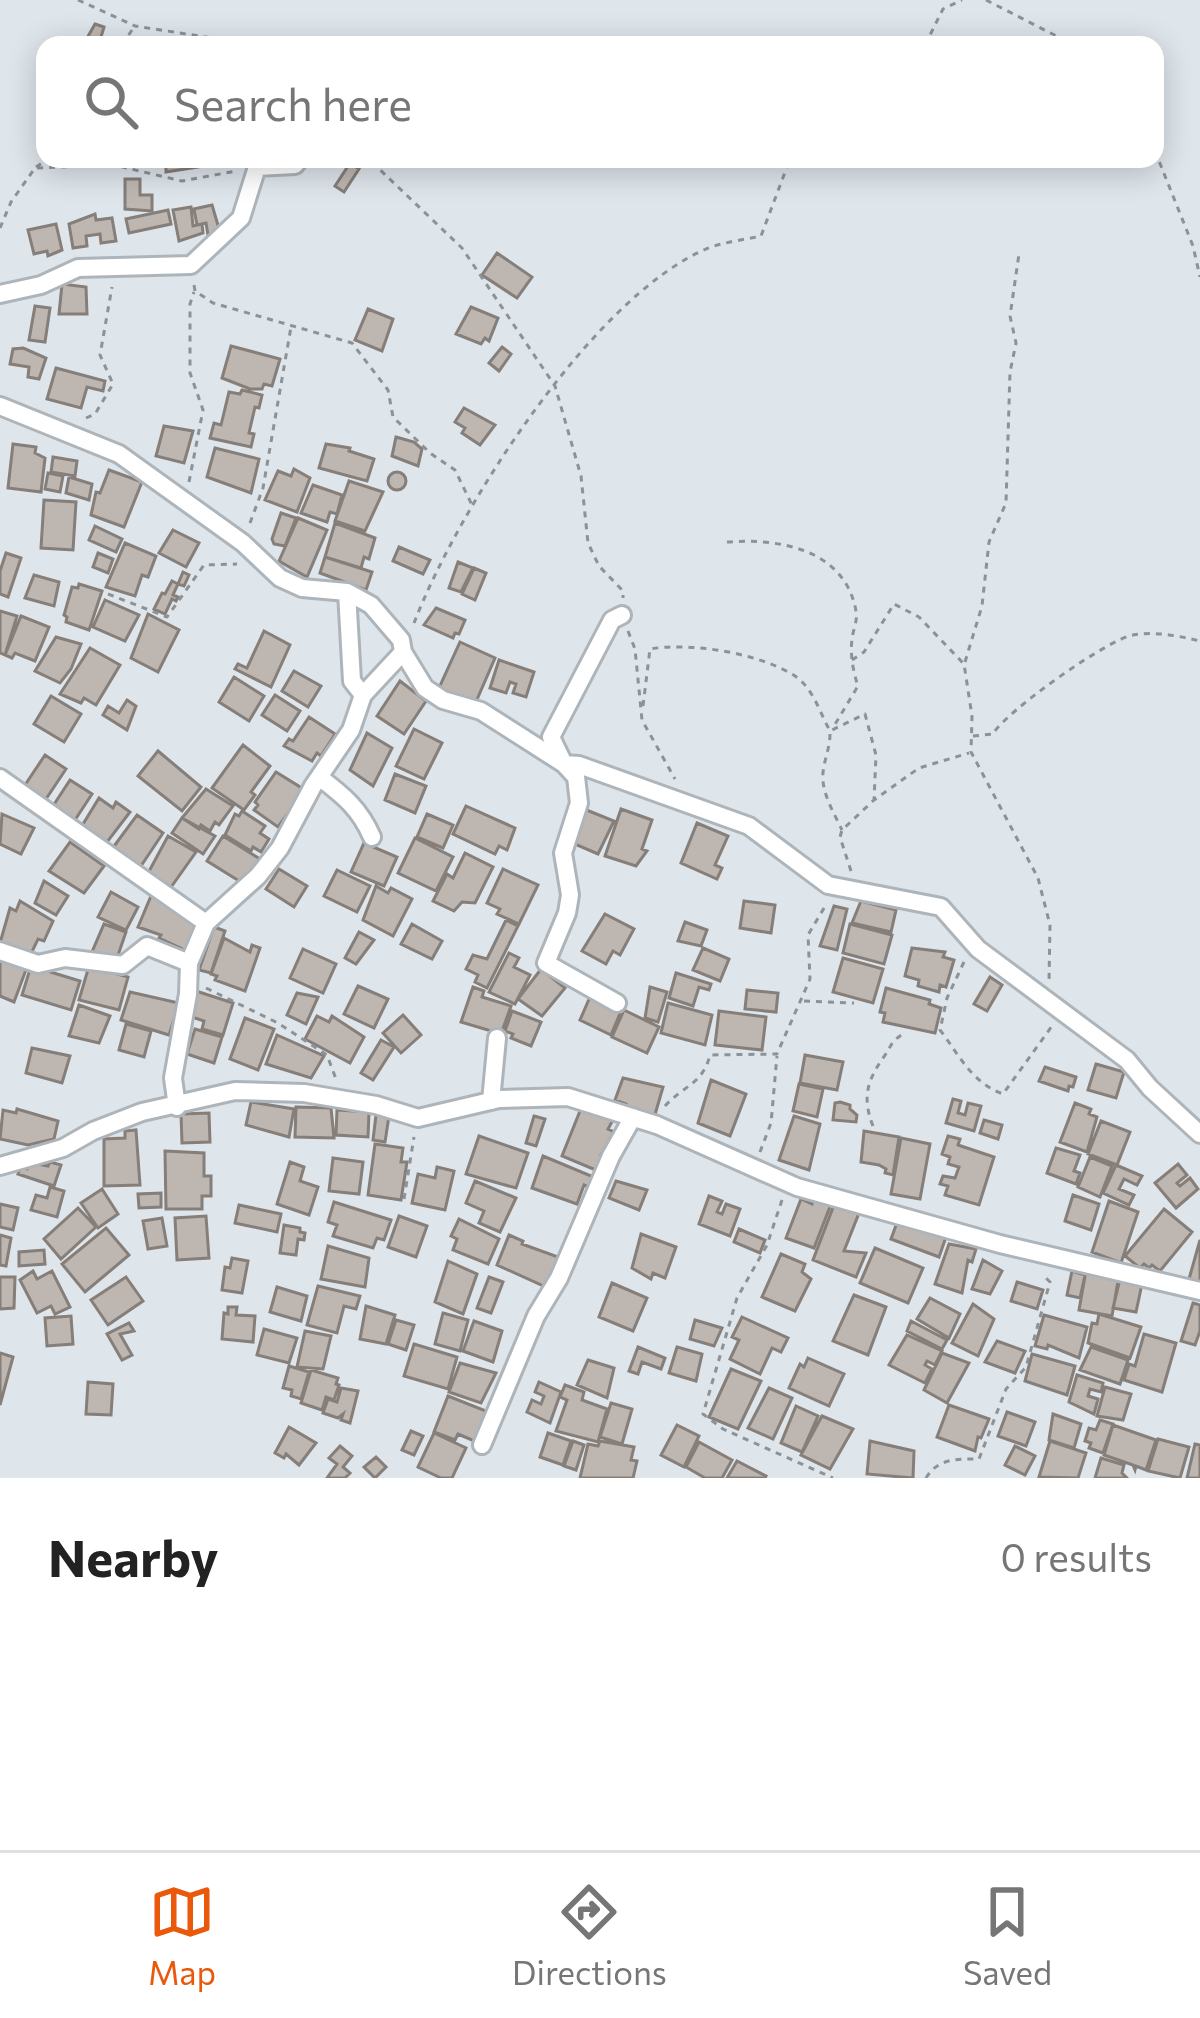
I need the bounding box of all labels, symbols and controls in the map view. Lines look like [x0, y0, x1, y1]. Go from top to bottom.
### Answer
search box [36, 36, 1164, 168]
icon: search [78, 69, 144, 135]
text: Search here [174, 75, 412, 130]
text: Nearby [48, 1525, 218, 1588]
text: 0 results [1000, 1532, 1152, 1580]
tab: Map [148, 1879, 216, 1992]
tab: Directions [512, 1879, 667, 1992]
tab: Saved [963, 1879, 1052, 1992]

